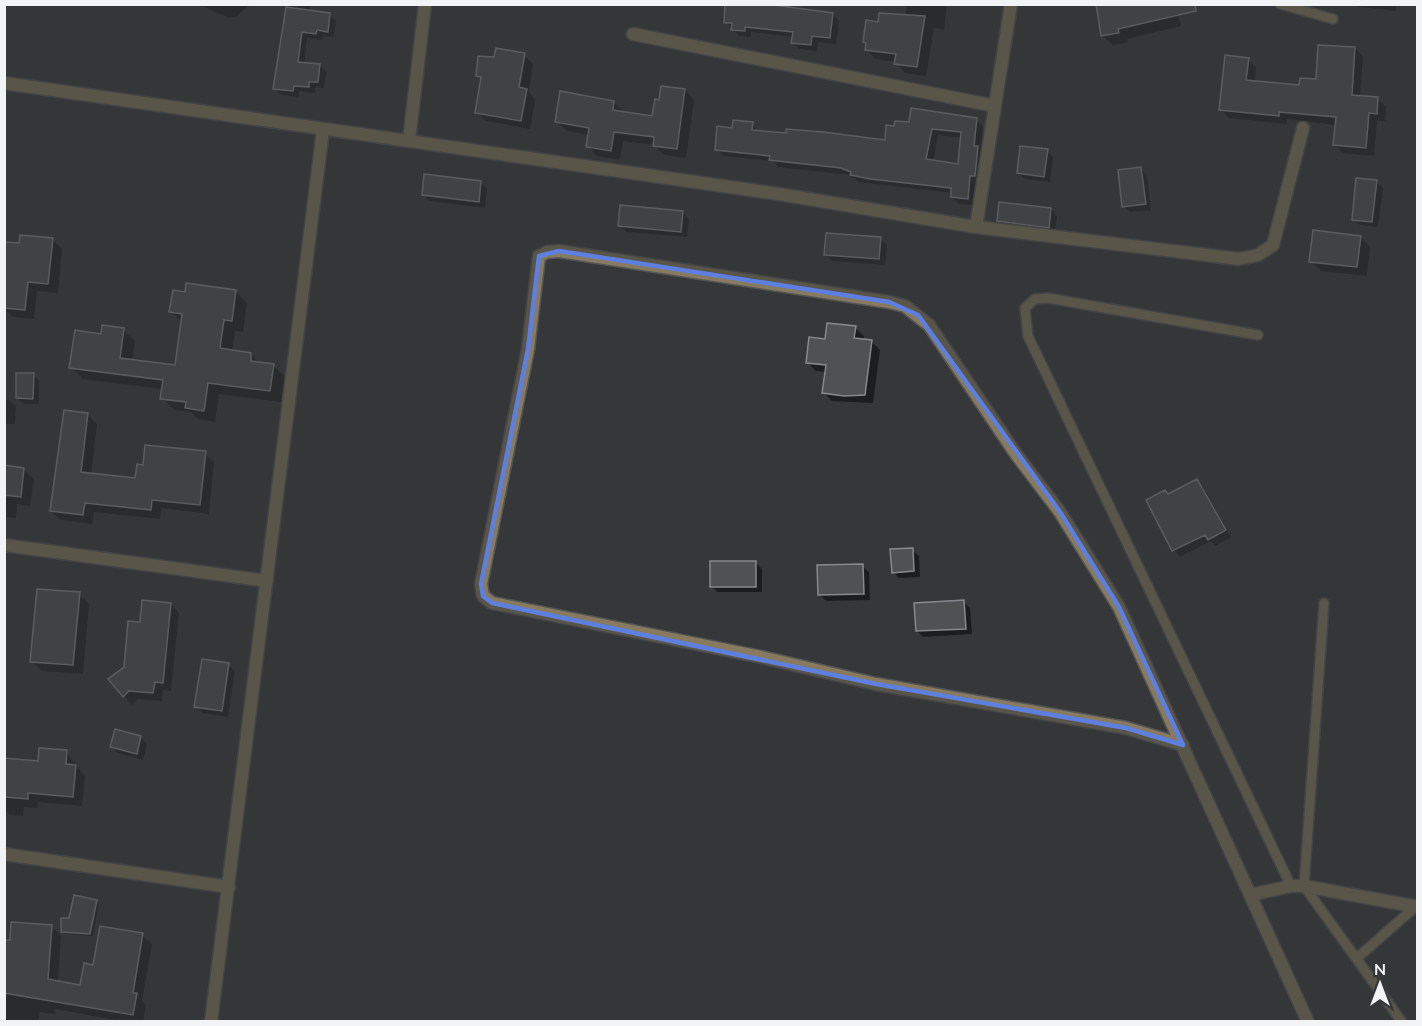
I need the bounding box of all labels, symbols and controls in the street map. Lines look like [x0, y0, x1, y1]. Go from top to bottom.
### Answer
north arrow [1350, 954, 1410, 1014]
text: N [1374, 959, 1386, 979]

